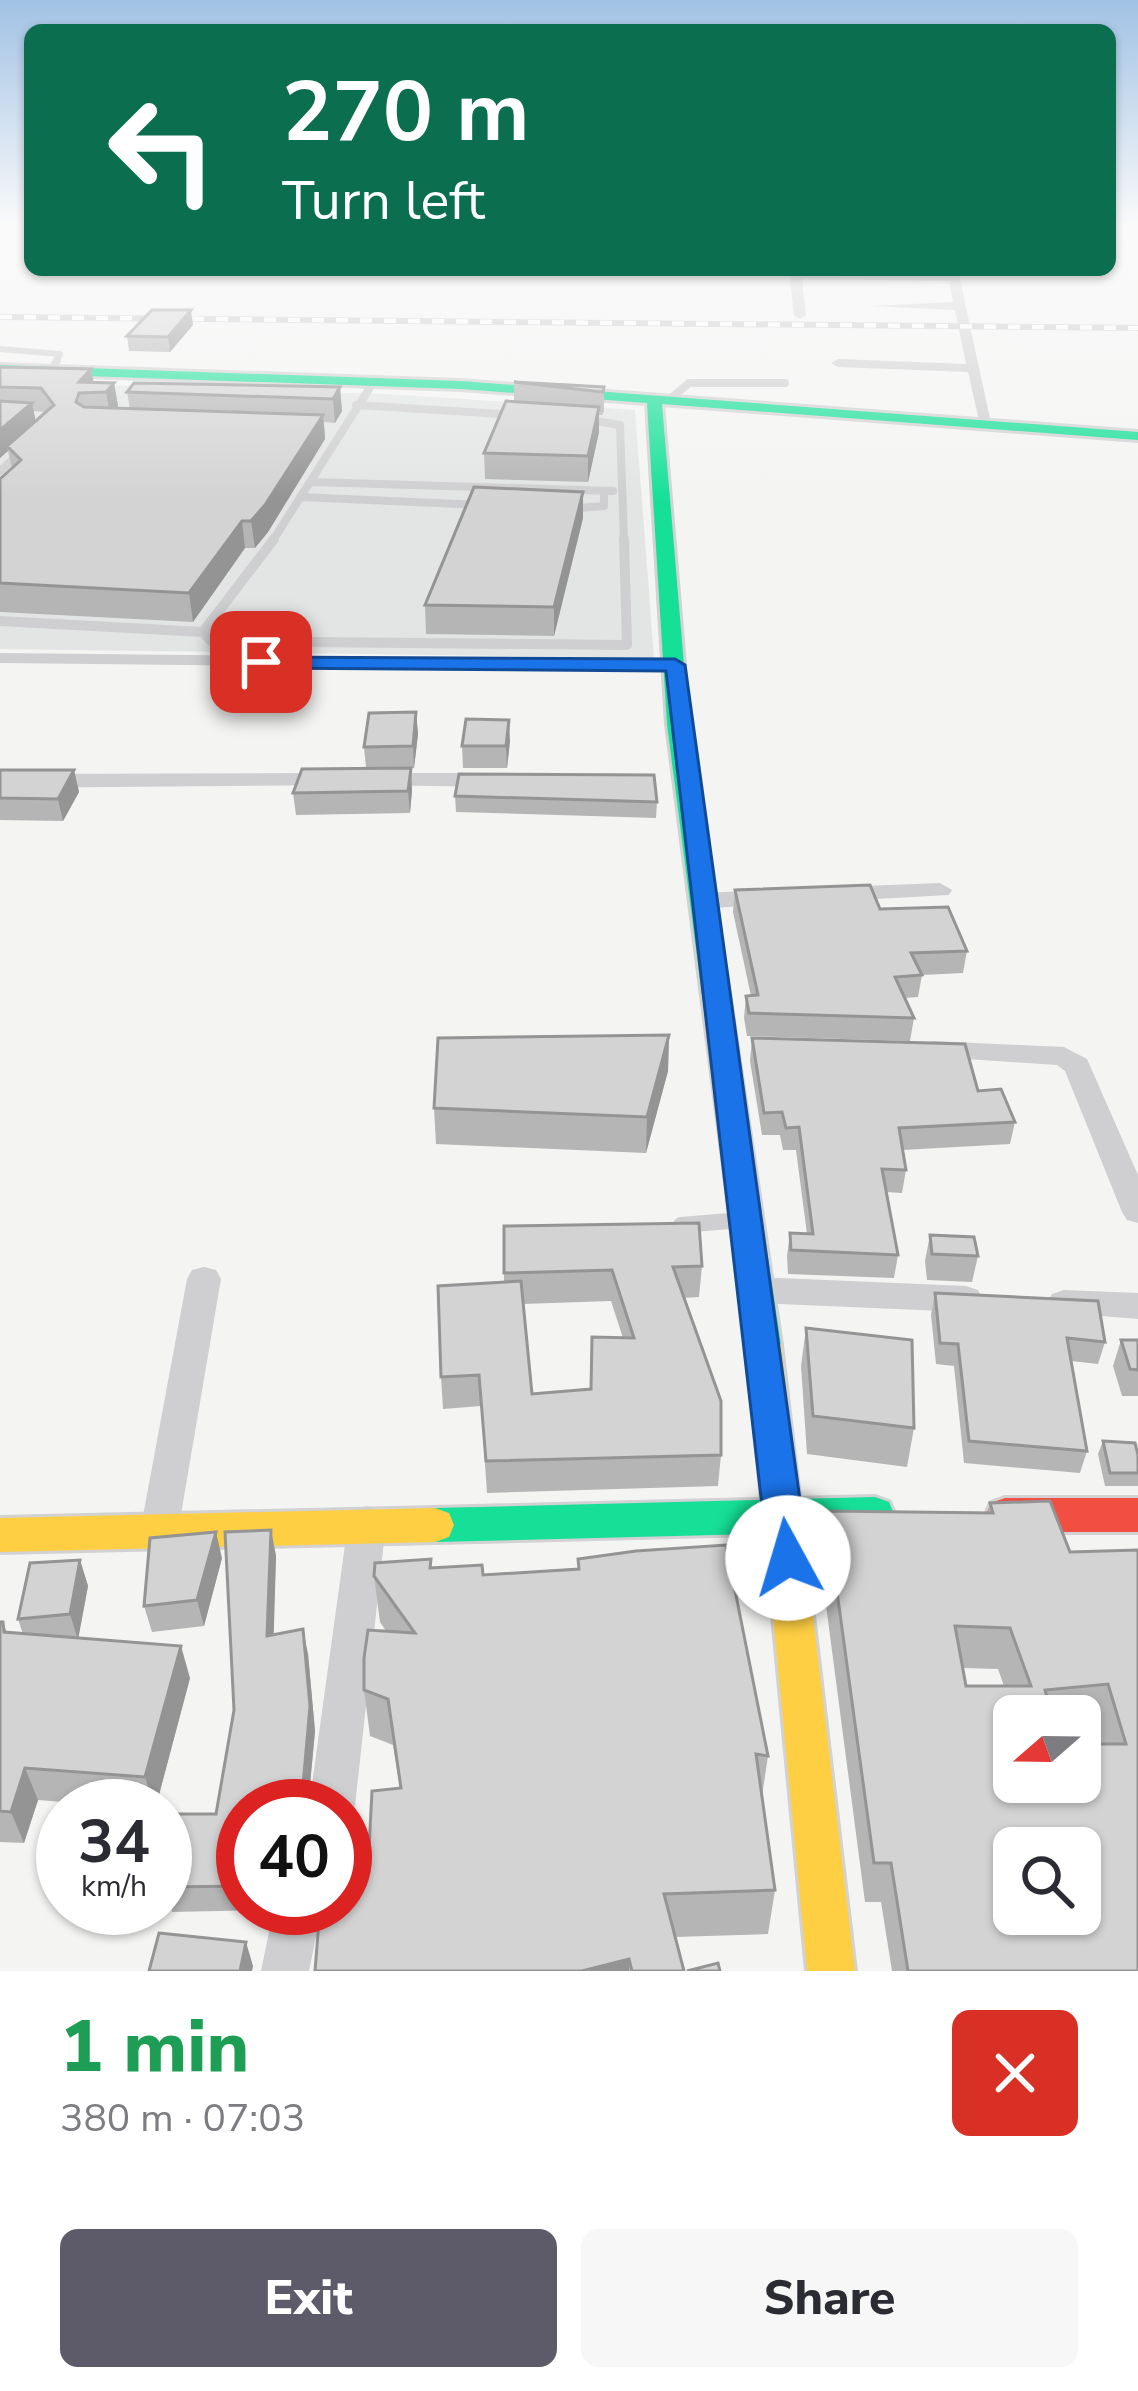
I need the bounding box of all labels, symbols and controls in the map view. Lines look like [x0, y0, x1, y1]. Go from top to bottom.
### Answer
text: 270 m [282, 55, 530, 170]
icon: left [84, 72, 240, 228]
text: Turn left [282, 164, 485, 238]
pin [210, 611, 312, 713]
icon: arrive [228, 629, 294, 695]
position arrow [725, 1495, 851, 1621]
north arrow [993, 1695, 1101, 1803]
map controls [993, 1695, 1101, 1935]
speed limit sign: 40 [216, 1779, 372, 1935]
text: 34 [78, 1801, 150, 1883]
button: search [993, 1827, 1101, 1935]
text: km/h [81, 1866, 147, 1907]
text: 1 min [60, 1998, 249, 2096]
button: close [952, 2010, 1078, 2136]
text: 380 m · 07:03 [60, 2092, 305, 2145]
button: Exit [60, 2229, 557, 2367]
button: Share [581, 2229, 1078, 2367]

